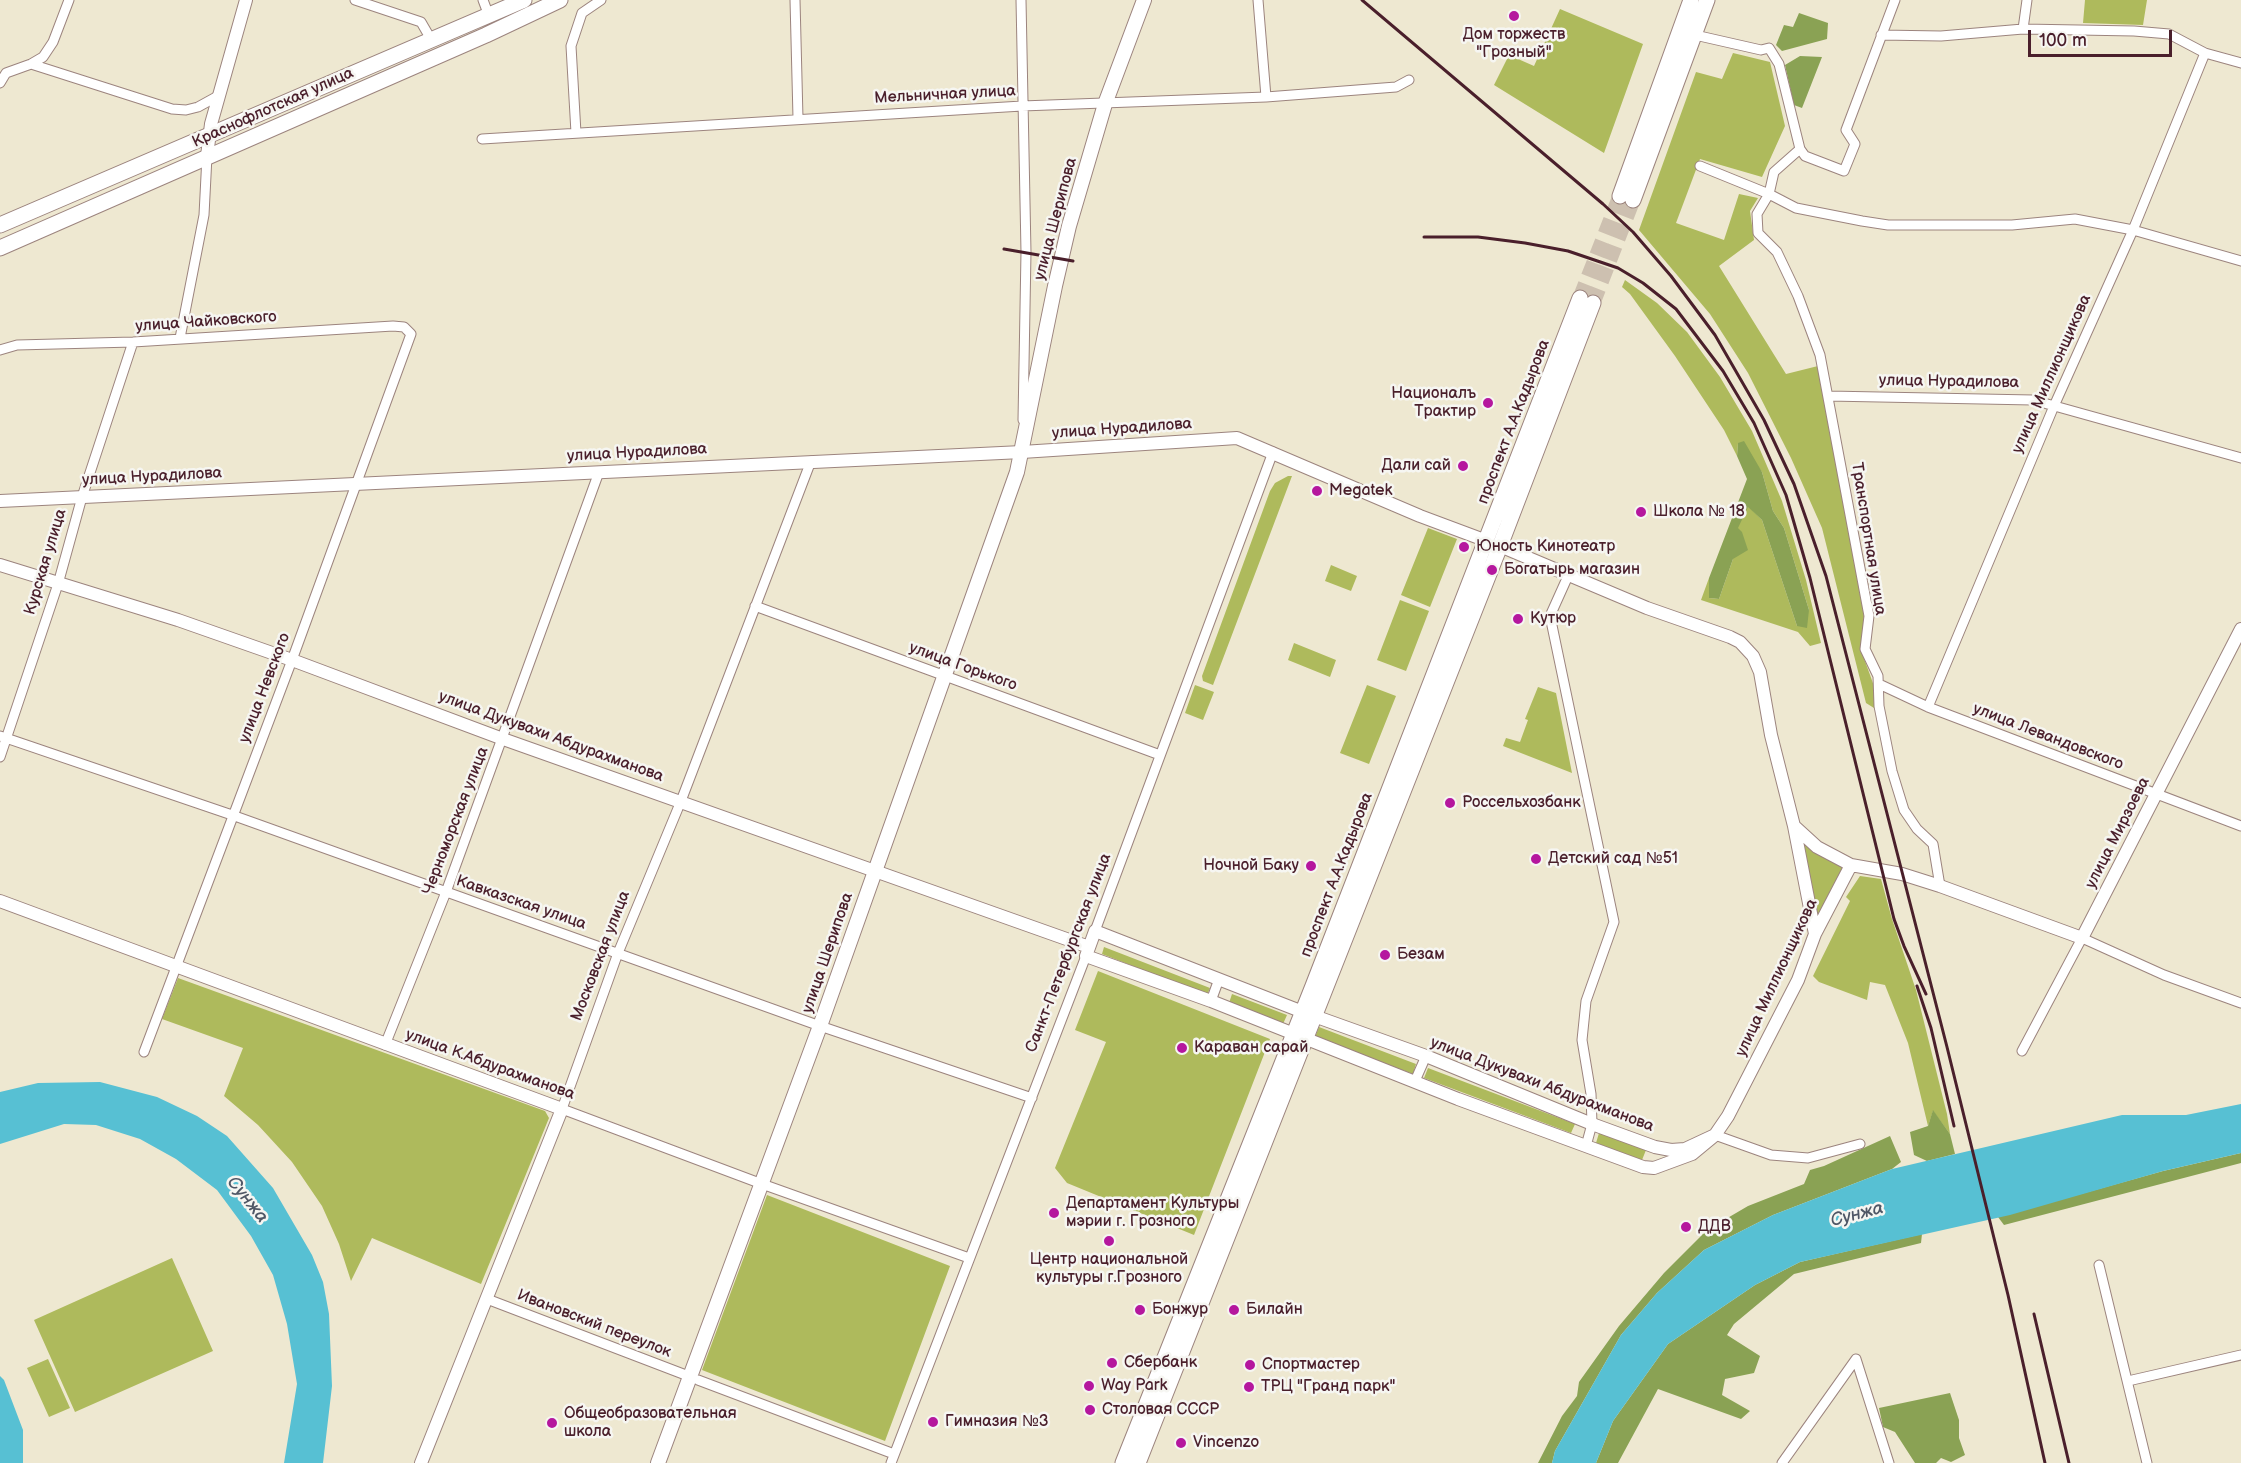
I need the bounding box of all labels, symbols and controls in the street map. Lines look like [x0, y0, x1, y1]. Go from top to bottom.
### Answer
marker: Дом торжеств "Грозный" [1507, 9, 1521, 23]
scale bar [2031, 18, 2175, 56]
place label: Дом торжеств "Грозный" [1463, 25, 1565, 63]
text: 100 m [2039, 30, 2087, 51]
street label: Краснофлотская улица [189, 64, 357, 152]
street label: Мельничная улица [874, 82, 1016, 108]
street label: улица Шерипова [1030, 155, 1082, 283]
street label: улица Миллионщикова [2008, 292, 2096, 456]
street label: улица Чайковского [135, 307, 277, 337]
street label: проспект А.А.Кадырова [1474, 337, 1554, 507]
street label: улица Нурадилова [1879, 371, 2019, 393]
place label: Националъ Трактир [1391, 384, 1476, 422]
marker: Националъ Трактир [1481, 396, 1495, 410]
street label: улица Нурадилова [1051, 415, 1193, 443]
street label: улица Нурадилова [566, 440, 708, 466]
place label: Дали сай [1381, 456, 1451, 476]
marker: Дали сай [1456, 459, 1470, 473]
street label: Транспортная улица [1846, 461, 1890, 617]
street label: улица Нурадилова [81, 464, 223, 490]
place label: Megatek [1329, 481, 1392, 501]
marker: Megatek [1310, 484, 1324, 498]
place label: Школа № 18 [1653, 502, 1745, 522]
marker: Школа № 18 [1634, 505, 1648, 519]
street label: Курская улица [21, 507, 71, 617]
place label: Юность Кинотеатр [1476, 537, 1615, 557]
marker: Юность Кинотеатр [1457, 540, 1471, 554]
place label: Богатырь магазин [1504, 560, 1640, 580]
marker: Богатырь магазин [1485, 563, 1499, 577]
place label: Кутюр [1530, 609, 1576, 629]
marker: Кутюр [1511, 612, 1525, 626]
street label: улица Невского [235, 630, 295, 746]
street label: улица Горького [906, 639, 1020, 695]
street label: улица Дукувахи Абдурахманова [436, 687, 666, 787]
street label: улица Левандовского [1970, 699, 2126, 775]
street label: Черноморская улица [419, 744, 493, 898]
street label: улица Мирзоева [2082, 774, 2154, 892]
street label: проспект А.А.Кадырова [1297, 790, 1377, 960]
place label: Россельхозбанк [1462, 793, 1581, 813]
marker: Россельхозбанк [1443, 796, 1457, 810]
place label: Детский сад №51 [1548, 849, 1678, 869]
street label: Санкт-Петербургская улица [1022, 851, 1116, 1055]
marker: Детский сад №51 [1529, 852, 1543, 866]
place label: Ночной Баку [1203, 856, 1299, 876]
marker: Ночной Баку [1304, 859, 1318, 873]
street label: Кавказская улица [453, 872, 589, 934]
street label: Московская улица [567, 888, 635, 1024]
street label: улица Шерипова [798, 890, 858, 1016]
street label: улица Миллионщикова [1732, 896, 1822, 1060]
place label: Безам [1397, 945, 1445, 965]
marker: Безам [1378, 948, 1392, 962]
street label: улица К.Абдурахманова [403, 1025, 577, 1105]
street label: улица Дукувахи Абдурахманова [1427, 1033, 1657, 1137]
place label: Караван сарай [1194, 1038, 1308, 1058]
marker: Караван сарай [1175, 1041, 1189, 1055]
water label: Сунжа [222, 1172, 272, 1228]
place label: Департамент Культуры мэрии г. Грозного [1066, 1194, 1239, 1232]
water label: Сунжа [1828, 1198, 1886, 1232]
marker: Департамент Культуры мэрии г. Грозного [1047, 1206, 1061, 1220]
place label: ДДВ [1698, 1217, 1731, 1237]
marker: ДДВ [1679, 1220, 1693, 1234]
marker: Центр национальной культуры г.Грозного [1102, 1234, 1116, 1248]
place label: Центр национальной культуры г.Грозного [1030, 1250, 1188, 1288]
street label: Ивановский переулок [514, 1286, 674, 1362]
place label: Бонжур [1152, 1300, 1208, 1320]
place label: Билайн [1246, 1300, 1303, 1320]
marker: Бонжур [1133, 1303, 1147, 1317]
marker: Билайн [1227, 1303, 1241, 1317]
place label: Сбербанк [1124, 1353, 1197, 1373]
place label: Спортмастер [1262, 1355, 1360, 1375]
marker: Сбербанк [1105, 1356, 1119, 1370]
marker: Спортмастер [1243, 1358, 1257, 1372]
place label: Way Park [1101, 1376, 1167, 1396]
place label: ТРЦ "Гранд парк" [1261, 1377, 1396, 1397]
marker: Way Park [1082, 1379, 1096, 1393]
marker: ТРЦ "Гранд парк" [1242, 1380, 1256, 1394]
place label: Столовая СССР [1102, 1400, 1219, 1420]
marker: Столовая СССР [1083, 1403, 1097, 1417]
place label: Общеобразовательная школа [564, 1404, 737, 1442]
place label: Гимназия №3 [945, 1412, 1049, 1432]
marker: Гимназия №3 [926, 1415, 940, 1429]
marker: Общеобразовательная школа [545, 1416, 559, 1430]
place label: Vincenzo [1193, 1433, 1259, 1453]
marker: Vincenzo [1174, 1436, 1188, 1450]

